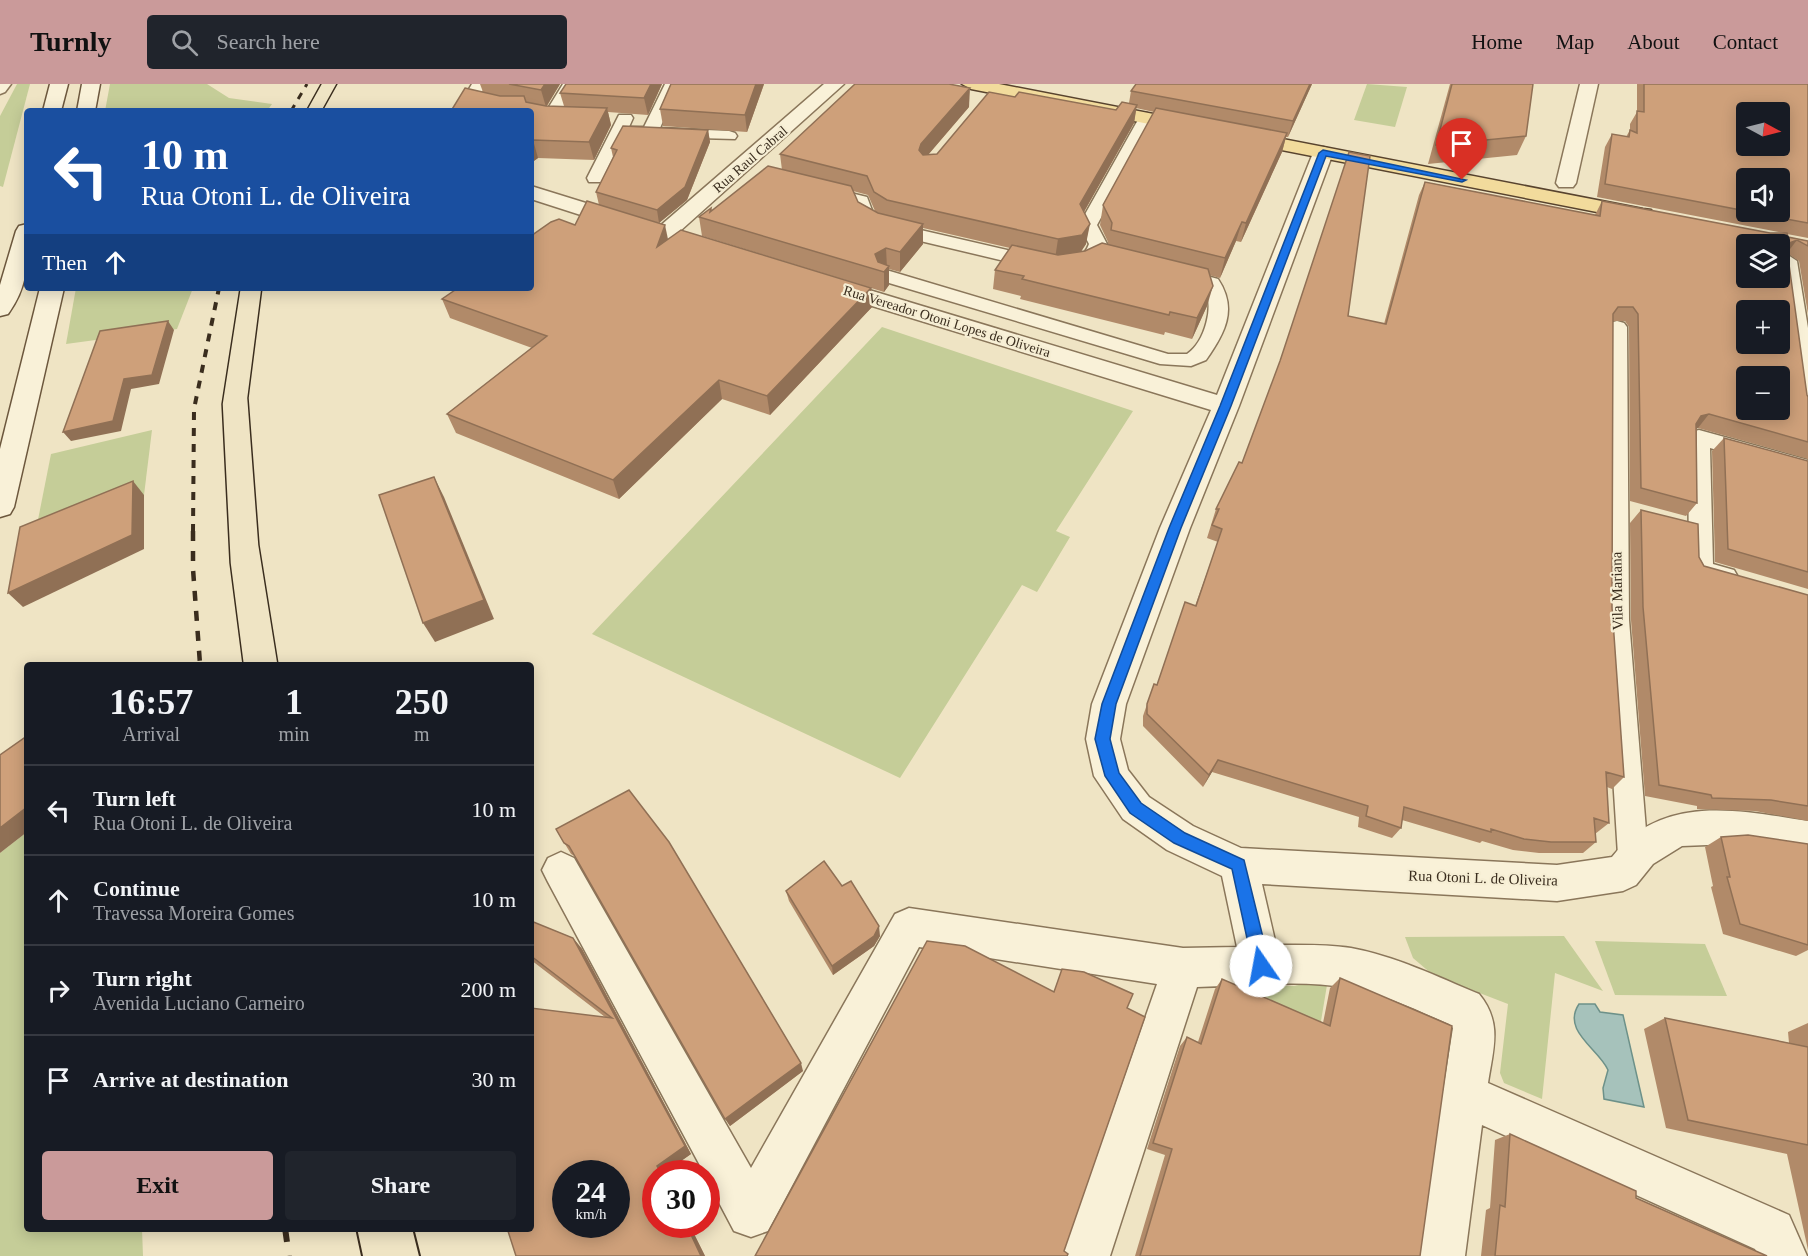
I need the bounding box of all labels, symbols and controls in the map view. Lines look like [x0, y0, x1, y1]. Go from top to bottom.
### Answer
search box [147, 15, 567, 69]
text: Turnly [30, 26, 111, 57]
icon: search [168, 26, 201, 59]
text: Search here [216, 29, 320, 54]
text: Home [1471, 30, 1523, 54]
text: Map [1556, 30, 1594, 54]
text: About [1627, 30, 1680, 54]
text: Contact [1713, 30, 1778, 54]
north arrow [1736, 102, 1790, 156]
map controls [1736, 102, 1790, 420]
pin [1436, 118, 1487, 180]
street label: Rua Raul Cabral [710, 123, 791, 196]
icon: arrive [1445, 127, 1478, 160]
icon: left [42, 132, 120, 210]
text: 10 m [141, 132, 229, 178]
button: sound [1736, 168, 1790, 222]
text: Rua Otoni L. de Oliveira [141, 181, 410, 211]
button: layers [1736, 234, 1790, 288]
icon: ahead [99, 246, 132, 279]
text: Then [42, 250, 87, 275]
street label: Rua Vereador Otoni Lopes de Oliveira [842, 283, 1053, 360]
button: + [1736, 300, 1790, 354]
button: − [1736, 366, 1790, 420]
street label: Vila Mariana [1608, 551, 1626, 630]
text: 16:57 [109, 682, 193, 722]
text: 1 [285, 682, 303, 722]
text: 250 [395, 682, 449, 722]
text: Arrival [122, 723, 180, 745]
text: min [278, 723, 310, 745]
text: m [414, 723, 430, 745]
text: Turn left [93, 786, 176, 811]
icon: left [42, 794, 75, 827]
text: 10 m [471, 797, 516, 822]
text: Rua Otoni L. de Oliveira [93, 812, 292, 834]
street label: Rua Otoni L. de Oliveira [1408, 867, 1558, 889]
text: Continue [93, 876, 180, 901]
icon: ahead [42, 884, 75, 917]
text: 10 m [471, 887, 516, 912]
text: Travessa Moreira Gomes [93, 902, 294, 924]
position arrow [1229, 934, 1293, 998]
text: Turn right [93, 966, 192, 991]
icon: right [42, 974, 75, 1007]
text: 200 m [460, 977, 516, 1002]
text: Avenida Luciano Carneiro [93, 992, 305, 1014]
icon: arrive [42, 1064, 75, 1097]
text: Arrive at destination [93, 1067, 289, 1092]
text: 30 m [471, 1067, 516, 1092]
button: Exit [42, 1151, 273, 1220]
button: Share [285, 1151, 516, 1220]
speed limit sign: 30 [642, 1160, 720, 1238]
text: 24 [576, 1175, 606, 1208]
text: km/h [576, 1206, 606, 1222]

